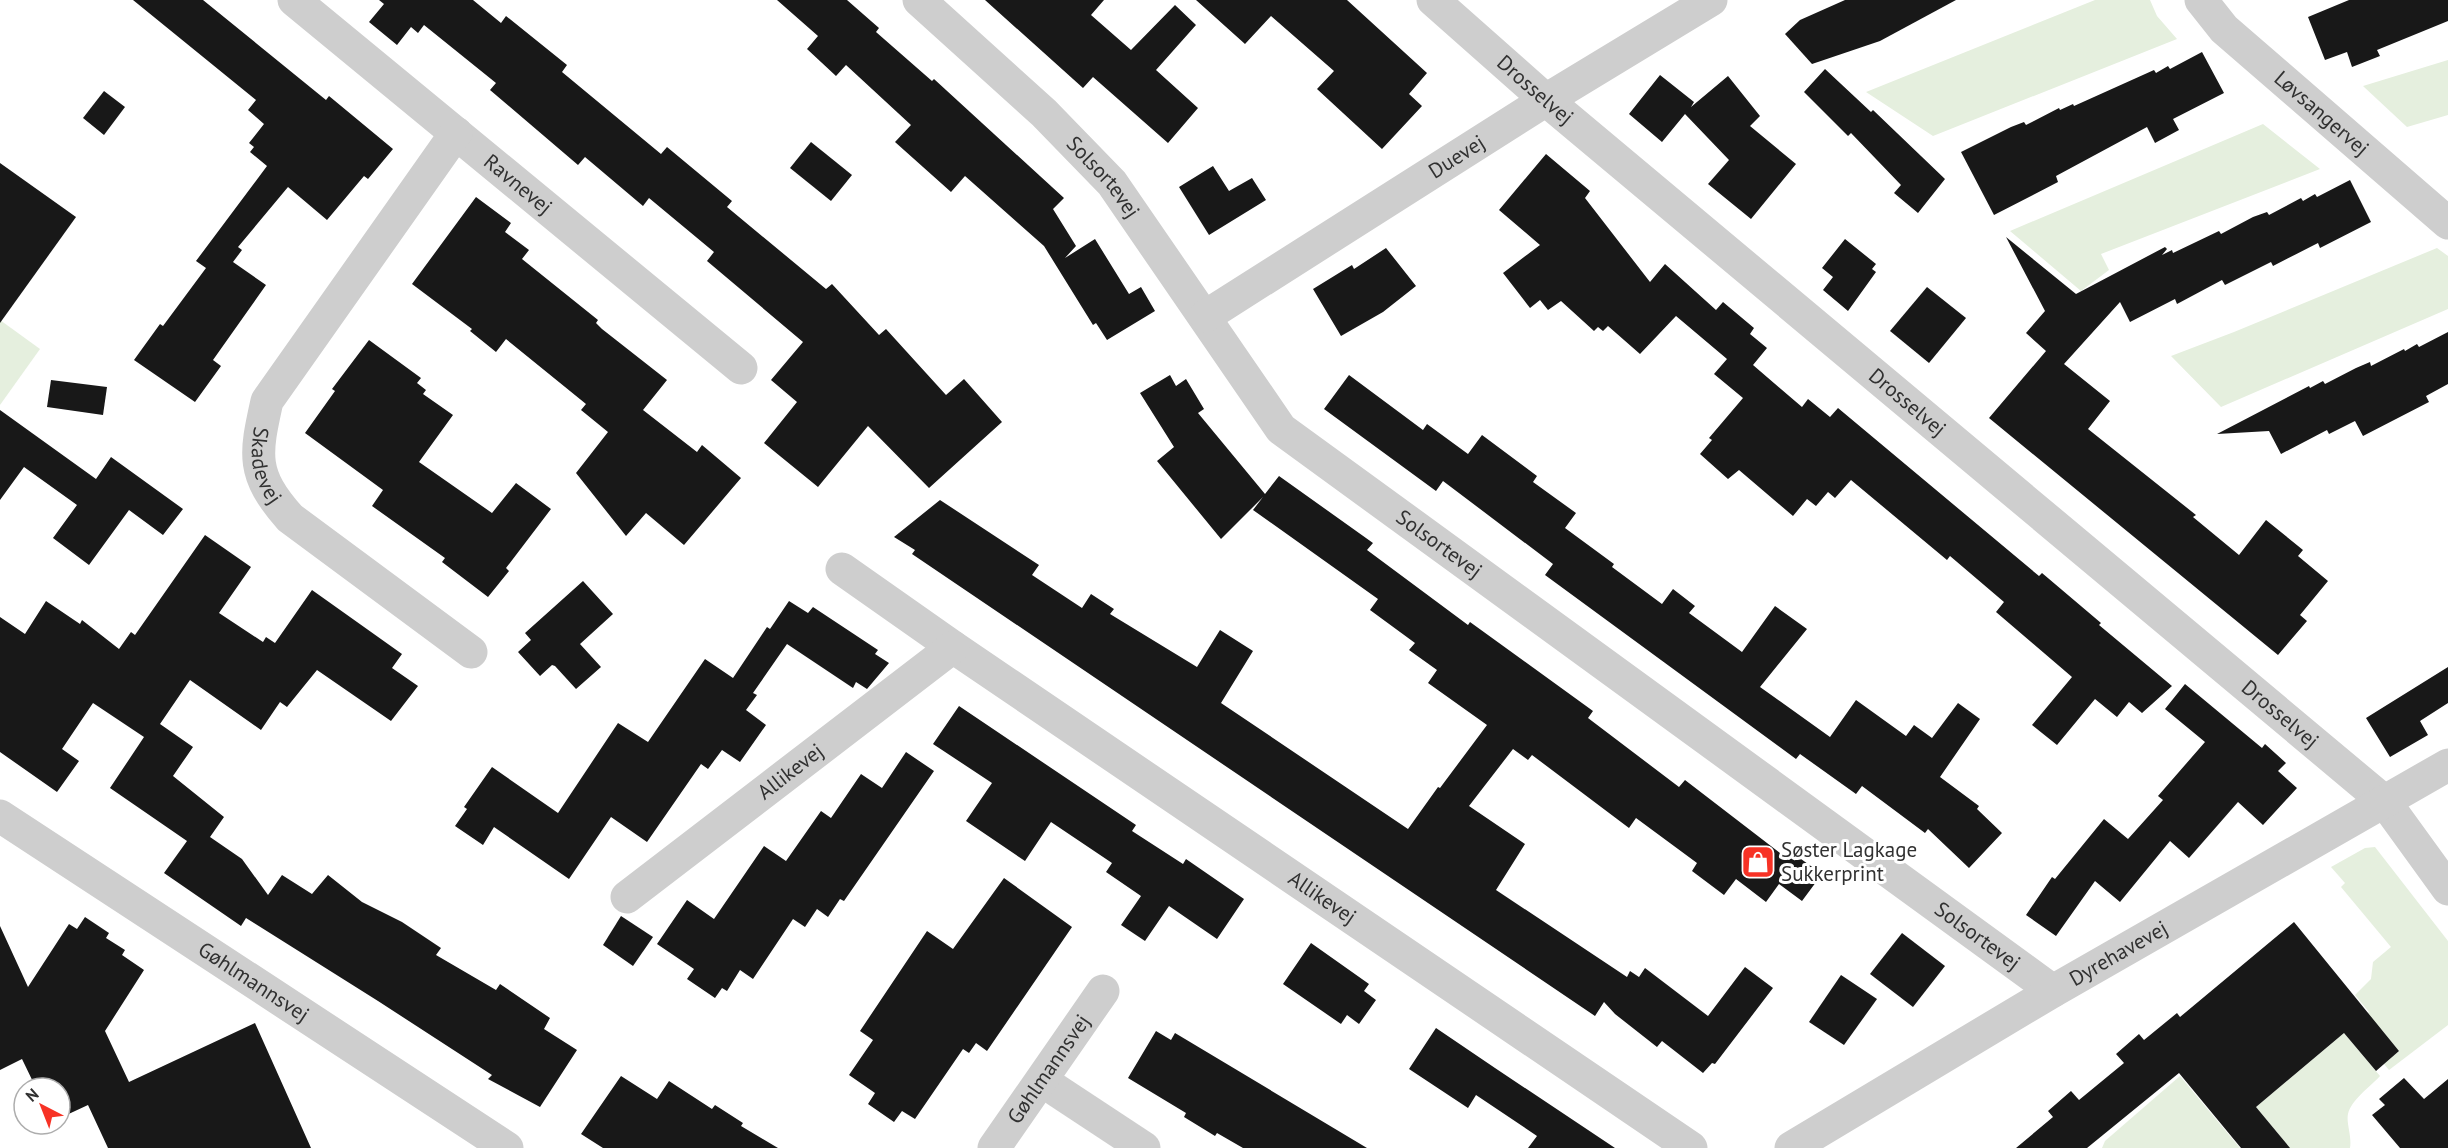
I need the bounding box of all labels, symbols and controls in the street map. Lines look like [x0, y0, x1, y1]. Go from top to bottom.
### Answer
street label: Drosselvej [1491, 49, 1579, 130]
street label: Løvsangervej [2269, 65, 2375, 162]
street label: Duevej [1423, 128, 1490, 184]
street label: Solsortevej [1061, 130, 1146, 223]
street label: Ravnevej [478, 148, 558, 220]
street label: Drosselvej [1863, 362, 1952, 442]
street label: Skadevej [246, 425, 288, 509]
street label: Solsortevej [1391, 503, 1488, 584]
street label: Drosselvej [2236, 674, 2325, 754]
street label: Allikevej [752, 737, 829, 805]
place label: Søster Lagkage Sukkerprint [1781, 836, 1917, 887]
shop icon: Søster Lagkage Sukkerprint [1740, 844, 1776, 880]
street label: Allikevej [1283, 865, 1362, 930]
street label: Solsortevej [1929, 895, 2026, 976]
street label: Dyrehavevej [2064, 914, 2172, 992]
street label: Gøhlmannsvej [193, 935, 314, 1028]
street label: Gøhlmannsvej [1001, 1009, 1096, 1129]
north arrow [12, 1076, 72, 1136]
text: N [21, 1084, 43, 1106]

